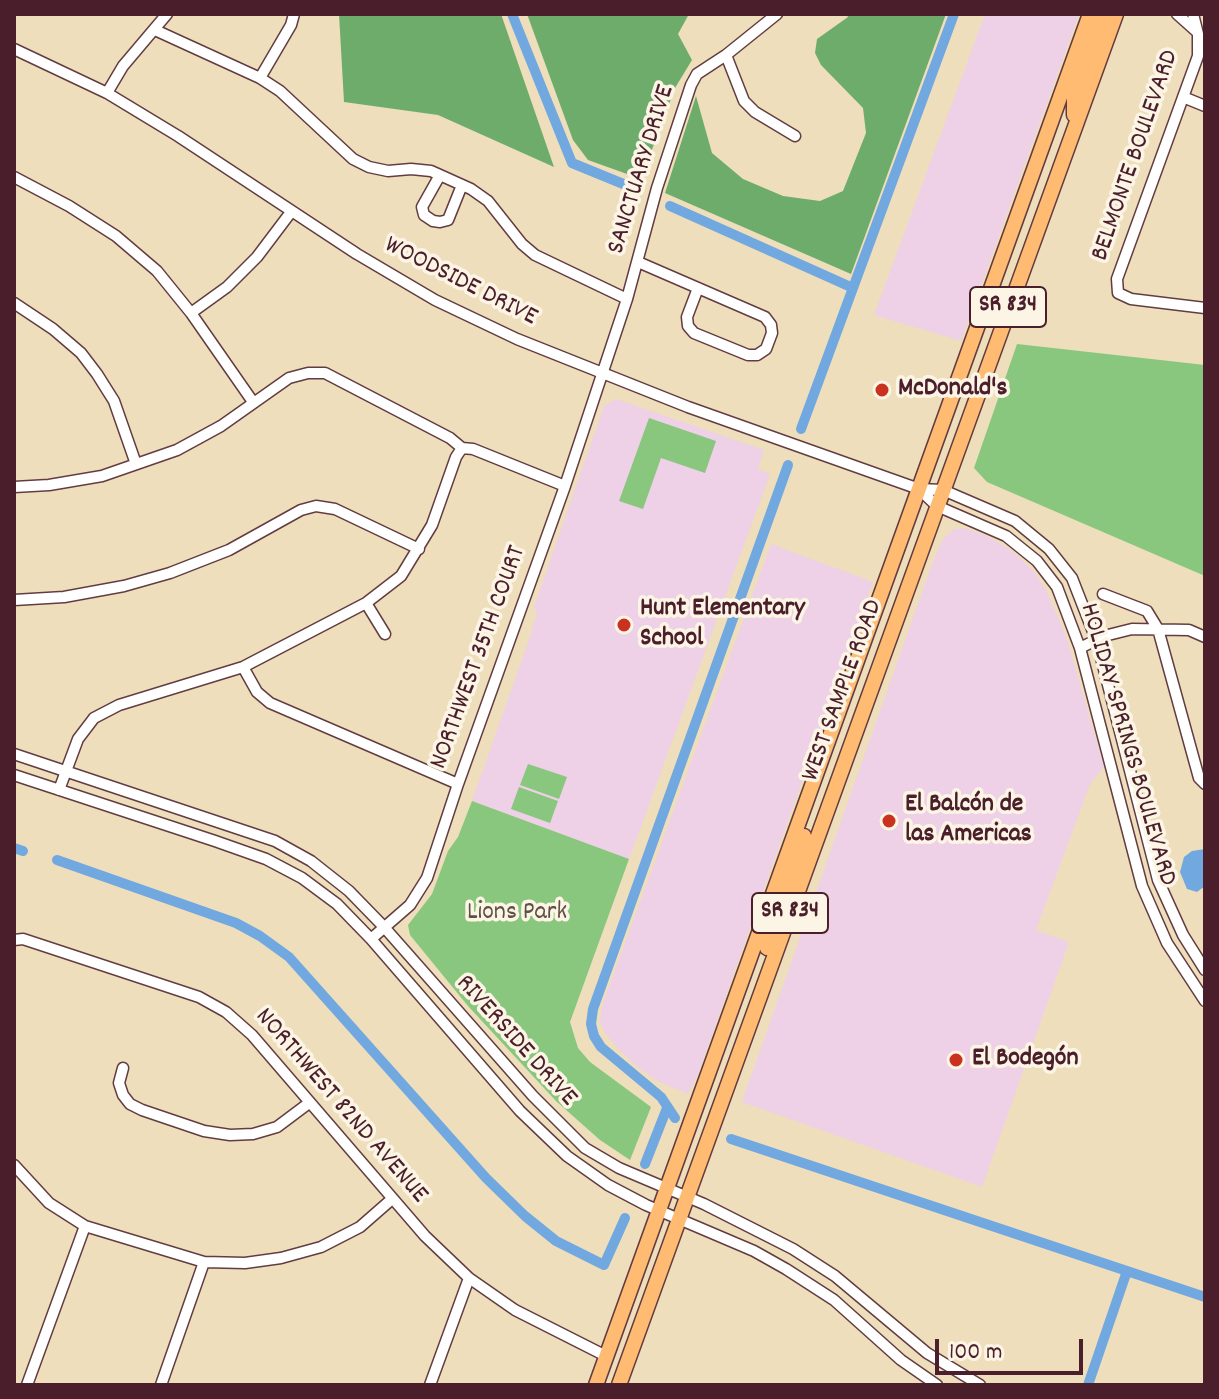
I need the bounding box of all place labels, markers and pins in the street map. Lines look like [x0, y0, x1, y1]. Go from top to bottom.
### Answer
place label: McDonald's [898, 374, 1007, 406]
marker: McDonald's [873, 381, 891, 399]
place label: Hunt Elementary School [640, 594, 805, 656]
marker: Hunt Elementary School [615, 616, 633, 634]
place label: El Balcón de las Americas [905, 790, 1032, 852]
marker: El Balcón de las Americas [880, 812, 898, 830]
place label: El Bodegón [972, 1044, 1078, 1076]
marker: El Bodegón [947, 1051, 965, 1069]

